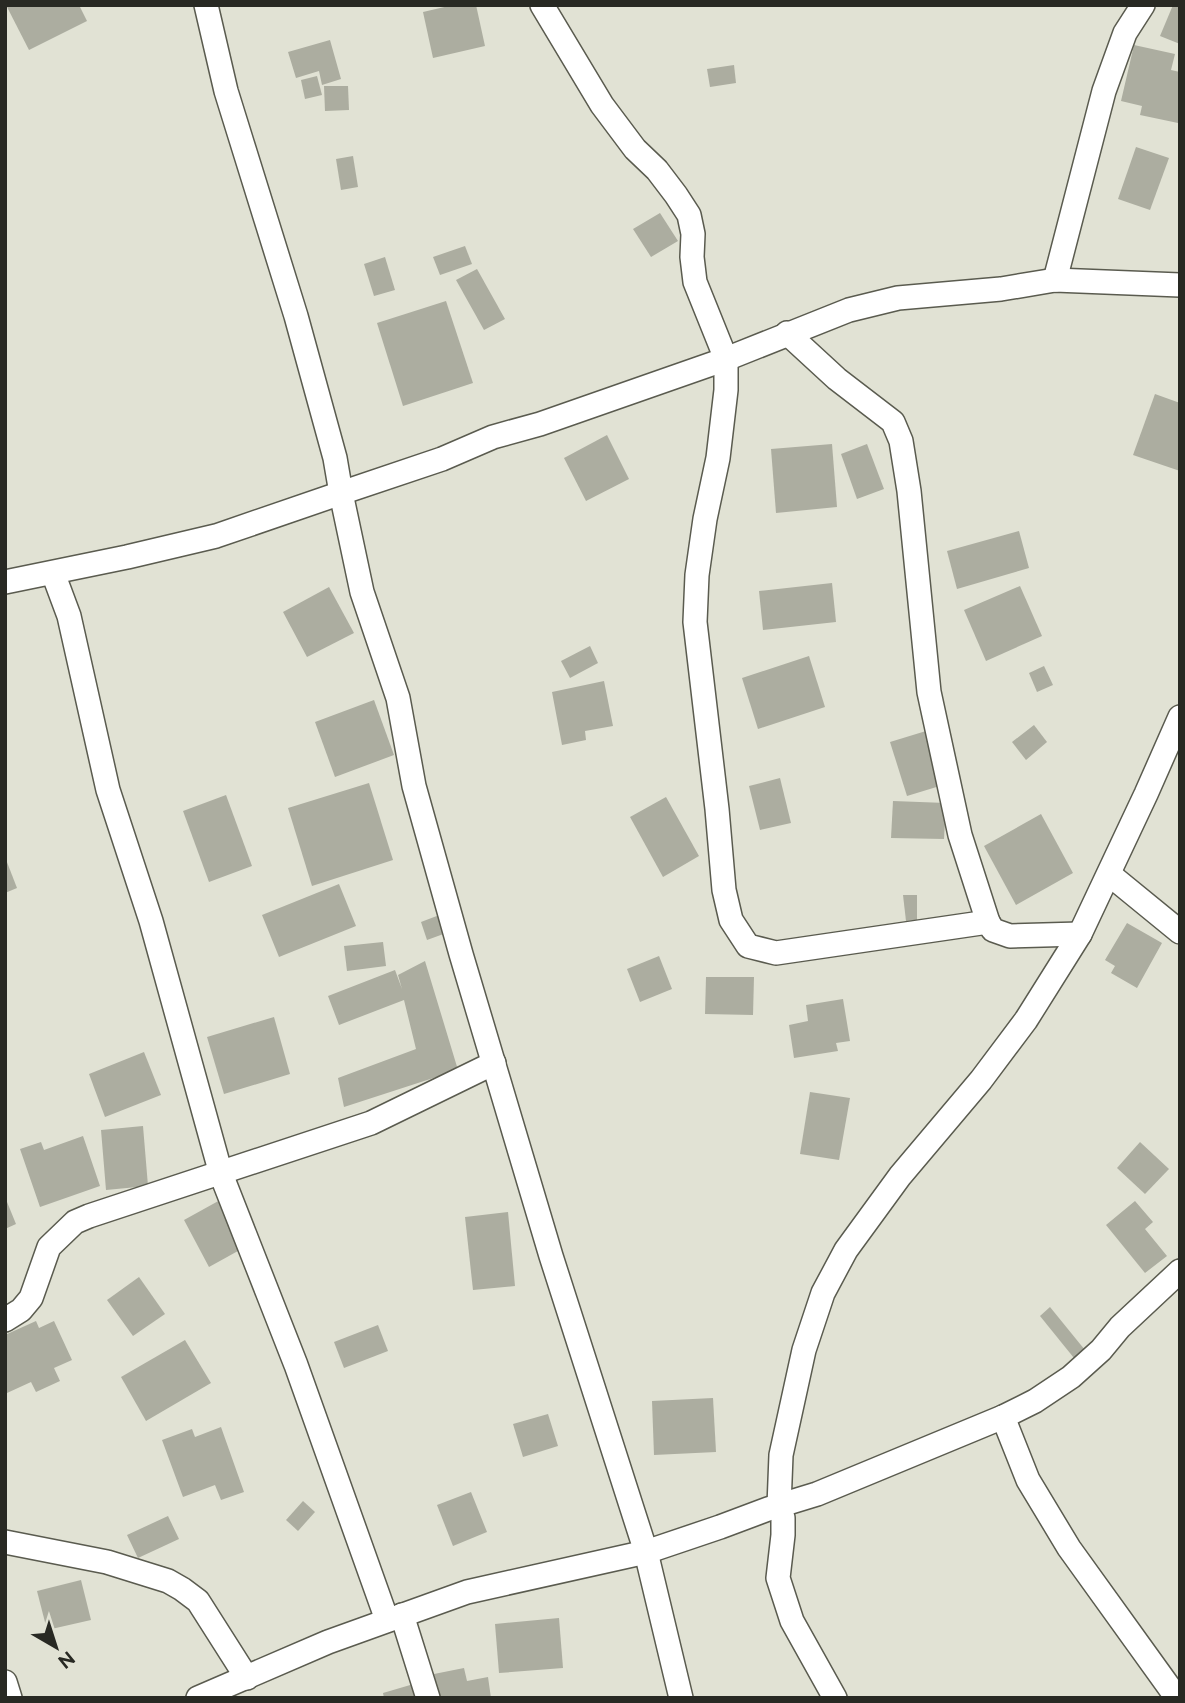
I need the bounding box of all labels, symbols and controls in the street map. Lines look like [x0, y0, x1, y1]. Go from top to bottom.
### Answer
north arrow [21, 1612, 91, 1682]
text: N [54, 1647, 79, 1673]

